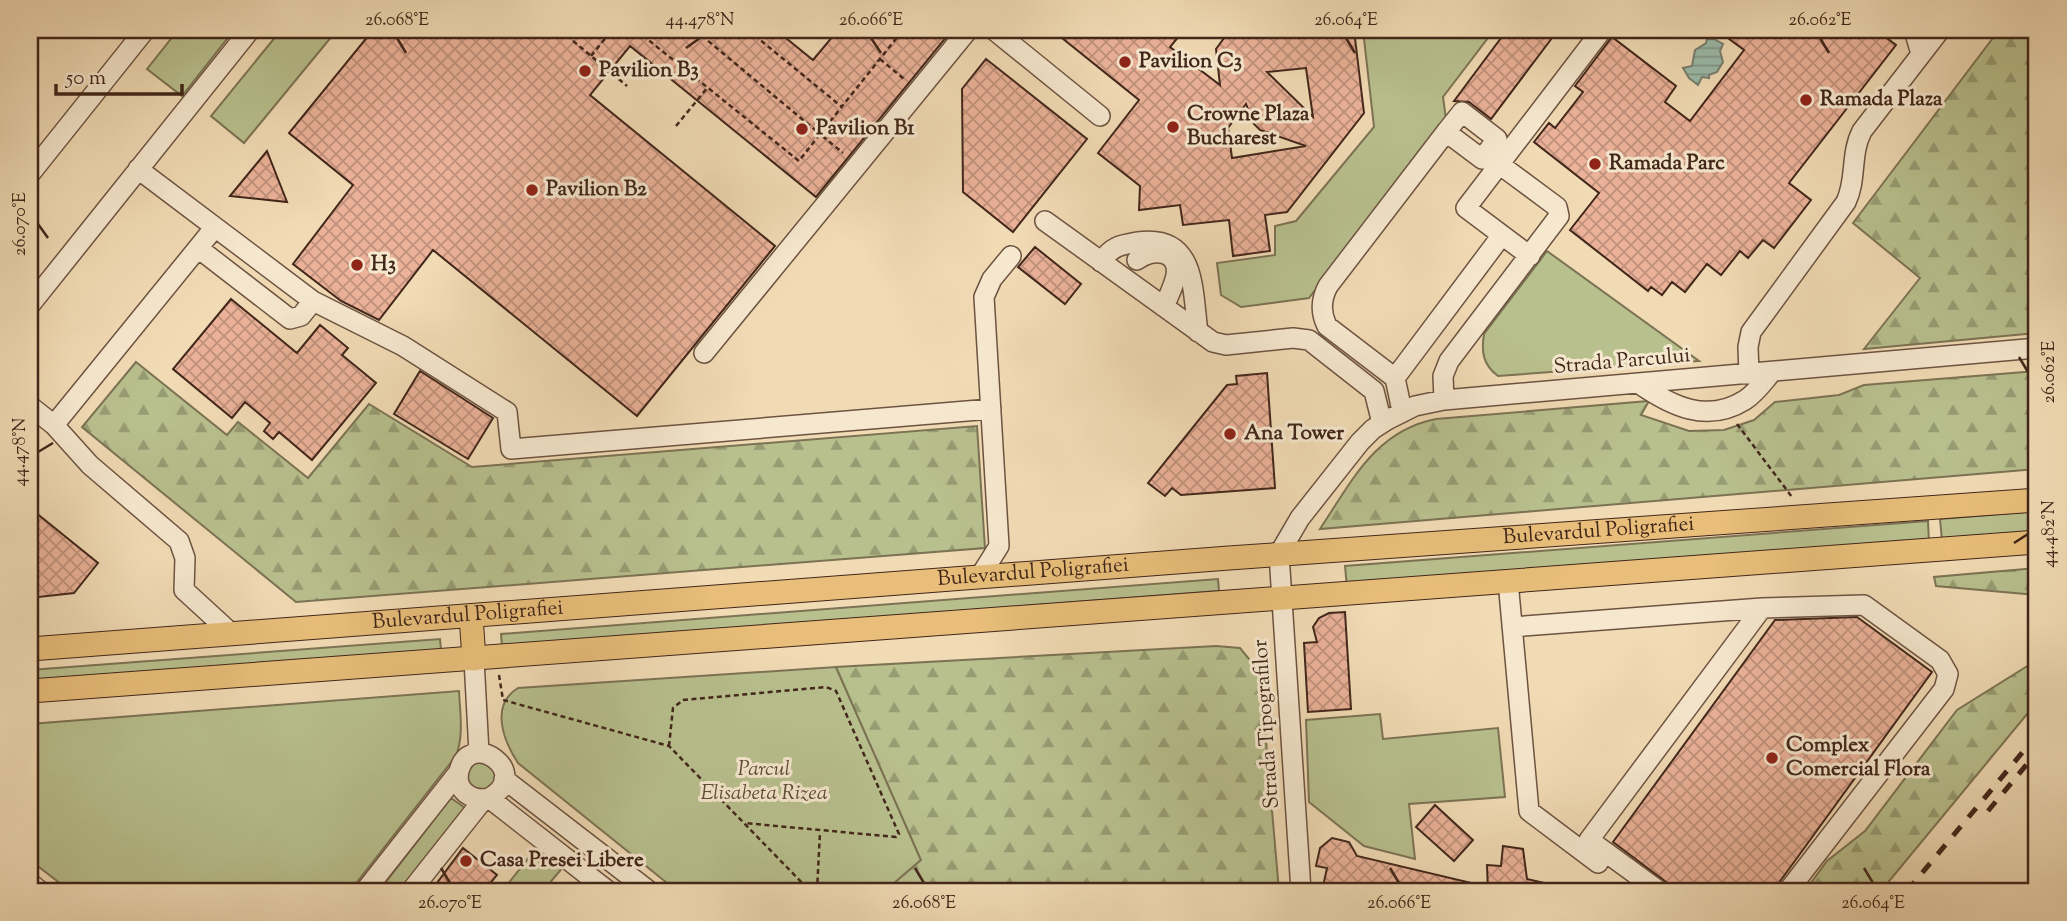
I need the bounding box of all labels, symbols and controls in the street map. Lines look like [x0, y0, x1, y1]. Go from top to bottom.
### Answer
text: 26.068°E [365, 8, 429, 34]
text: 44.478°N [666, 8, 734, 34]
text: 26.066°E [839, 8, 903, 34]
text: 26.064°E [1314, 8, 1378, 34]
text: 26.062°E [1789, 8, 1852, 34]
place label: Pavilion C3 [1139, 47, 1242, 77]
scale bar [56, 52, 182, 96]
marker: Pavilion C3 [1117, 54, 1133, 70]
place label: Pavilion B3 [599, 56, 699, 86]
marker: Pavilion B3 [577, 63, 593, 79]
text: 50 m [65, 64, 106, 94]
place label: Ramada Plaza [1820, 85, 1943, 115]
marker: Ramada Plaza [1798, 92, 1814, 108]
place label: Crowne Plaza Bucharest [1187, 100, 1310, 154]
place label: Pavilion B1 [816, 114, 915, 144]
marker: Crowne Plaza Bucharest [1165, 119, 1181, 135]
marker: Pavilion B1 [794, 121, 810, 137]
place label: Ramada Parc [1609, 149, 1725, 179]
marker: Ramada Parc [1587, 156, 1603, 172]
place label: Pavilion B2 [546, 175, 647, 205]
marker: Pavilion B2 [524, 182, 540, 198]
text: 26.070°E [8, 192, 34, 256]
place label: H3 [371, 250, 396, 280]
marker: H3 [349, 257, 365, 273]
text: 26.062°E [2037, 340, 2063, 403]
street label: Strada Parcului [1552, 341, 1692, 383]
text: 44.478°N [8, 418, 34, 486]
place label: Ana Tower [1244, 419, 1344, 449]
marker: Ana Tower [1222, 426, 1238, 442]
text: 44.482°N [2037, 500, 2063, 568]
street label: Bulevardul Poligrafiei [1502, 510, 1695, 553]
street label: Bulevardul Poligrafiei [936, 551, 1130, 595]
street label: Bulevardul Poligrafiei [371, 594, 565, 638]
street label: Strada Tipografilor [1246, 638, 1288, 810]
place label: Complex Comercial Flora [1786, 731, 1931, 785]
marker: Complex Comercial Flora [1764, 750, 1780, 766]
park label: Parcul Elisabeta Rizea [700, 755, 828, 809]
place label: Casa Presei Libere [480, 846, 644, 876]
marker: Casa Presei Libere [458, 853, 474, 869]
text: 26.070°E [418, 891, 482, 917]
text: 26.068°E [892, 891, 956, 917]
text: 26.066°E [1367, 891, 1431, 917]
text: 26.064°E [1841, 891, 1905, 917]

